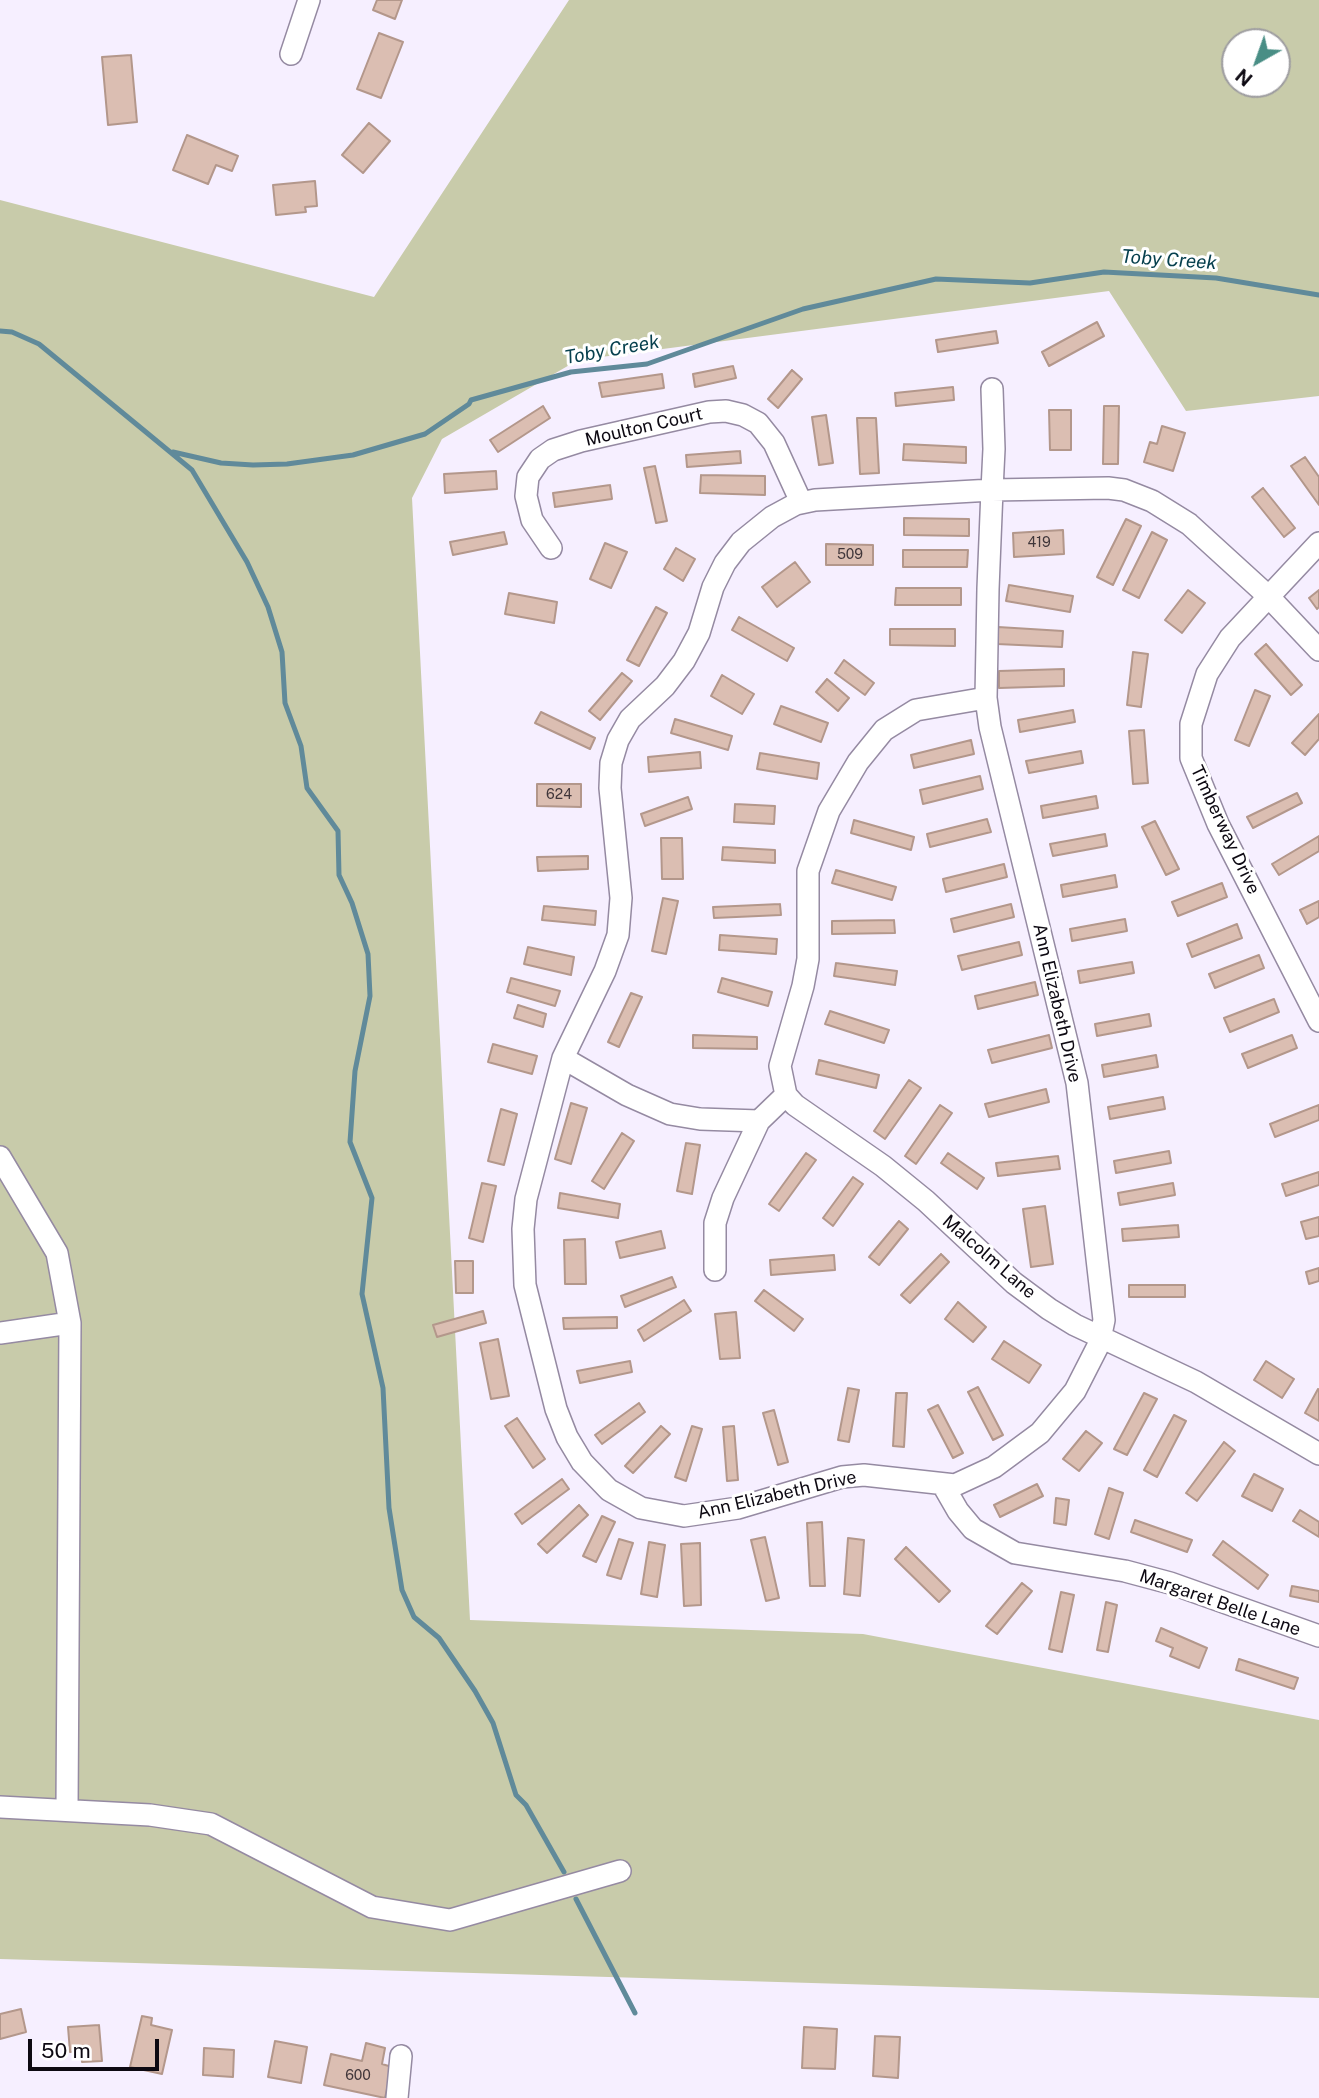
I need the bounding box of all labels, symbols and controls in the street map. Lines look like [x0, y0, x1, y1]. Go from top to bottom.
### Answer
north arrow [1221, 28, 1291, 98]
text: N [1231, 64, 1257, 91]
water label: Toby Creek [1121, 245, 1217, 275]
water label: Toby Creek [563, 330, 661, 370]
street label: Moulton Court [583, 403, 705, 451]
house number: 419 [1027, 535, 1051, 551]
house number: 509 [837, 547, 863, 563]
street label: Timberway Drive [1186, 762, 1264, 898]
house number: 624 [546, 787, 572, 803]
street label: Ann Elizabeth Drive [1028, 921, 1086, 1085]
street label: Malcolm Lane [938, 1211, 1040, 1303]
street label: Ann Elizabeth Drive [695, 1466, 859, 1524]
street label: Margaret Belle Lane [1136, 1565, 1304, 1641]
scale bar [32, 2024, 163, 2068]
text: 50 m [41, 2038, 91, 2063]
house number: 600 [345, 2068, 371, 2084]

